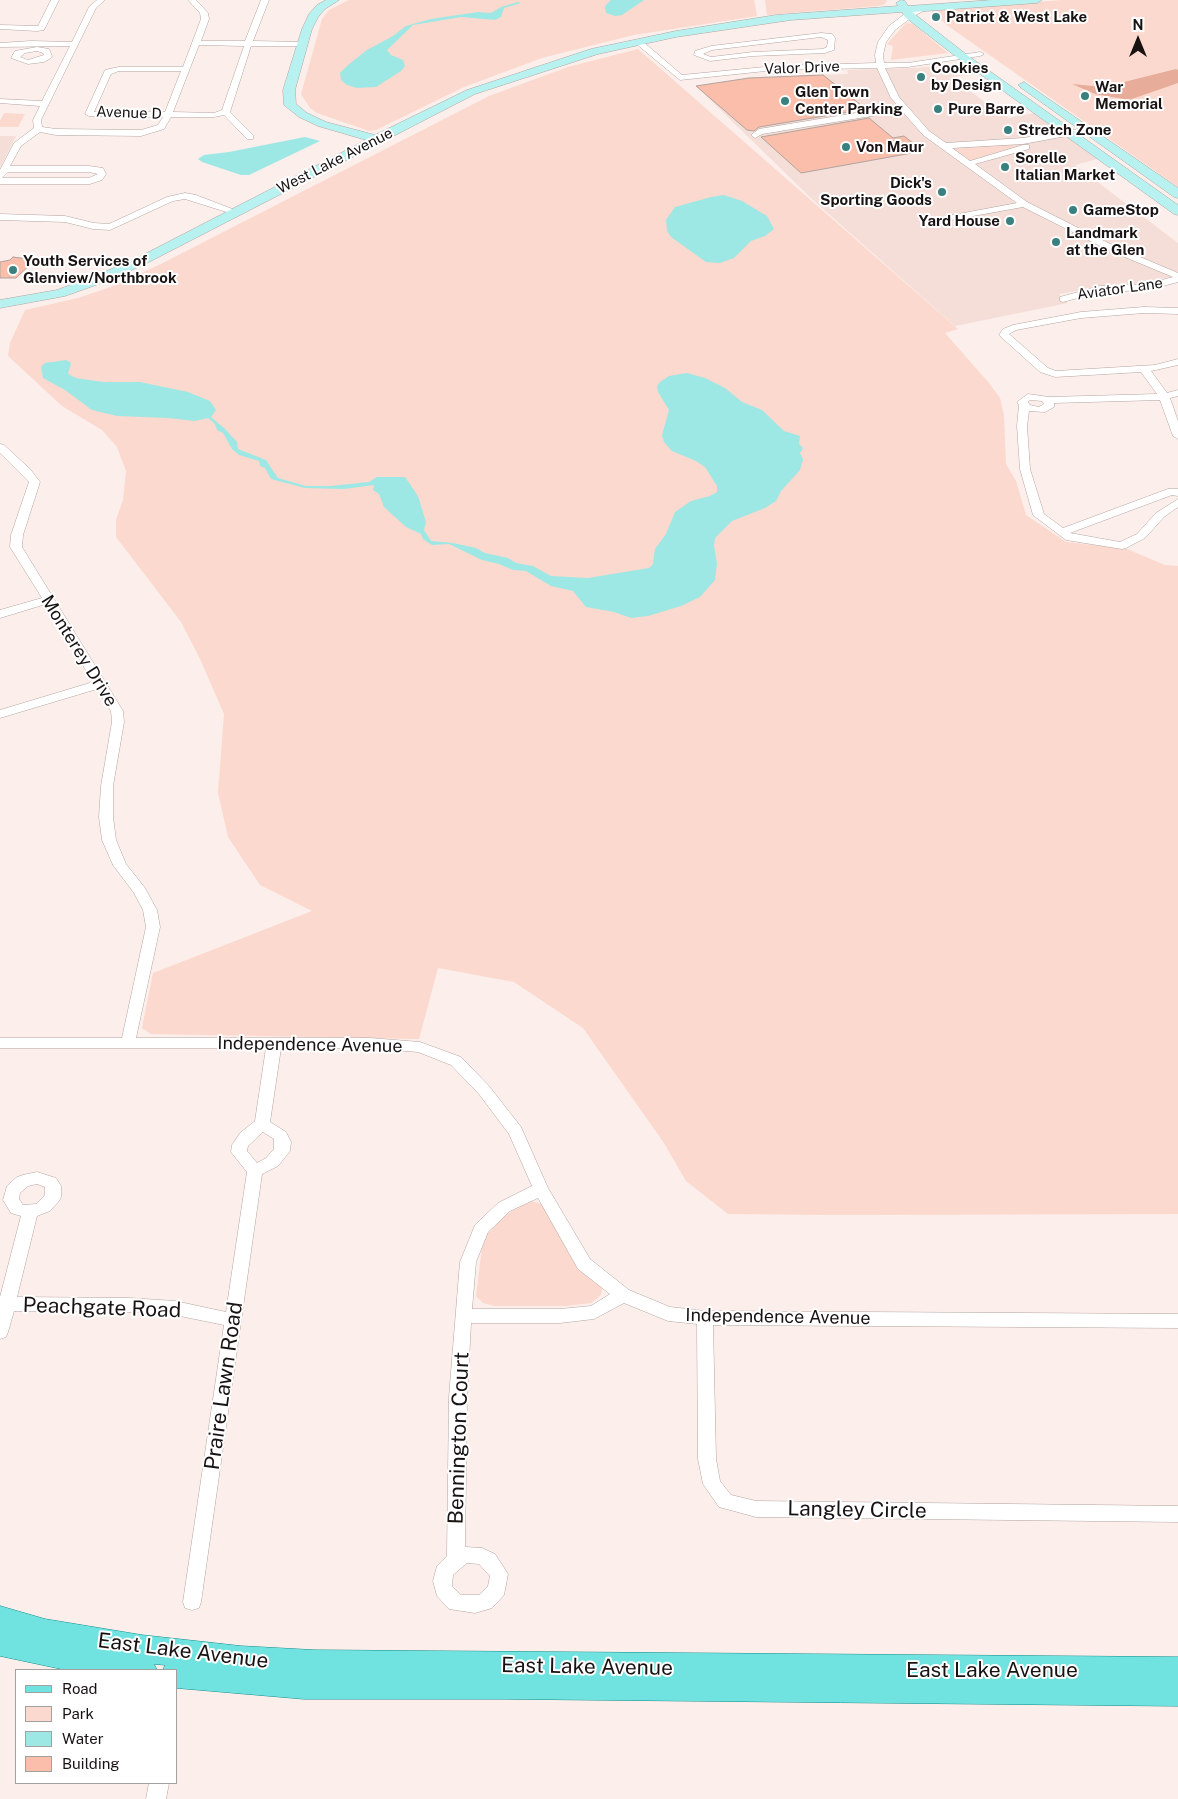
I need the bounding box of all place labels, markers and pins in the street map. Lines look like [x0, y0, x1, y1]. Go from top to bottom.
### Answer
place label: Patriot & West Lake [946, 8, 1087, 26]
marker: Patriot & West Lake [930, 11, 942, 23]
place label: Cookies by Design [931, 59, 1001, 94]
marker: Cookies by Design [915, 71, 927, 83]
place label: War Memorial [1095, 78, 1163, 113]
place label: Glen Town Center Parking [795, 83, 903, 118]
marker: War Memorial [1079, 90, 1091, 102]
marker: Glen Town Center Parking [779, 95, 791, 107]
place label: Pure Barre [948, 100, 1025, 118]
marker: Pure Barre [932, 103, 944, 115]
place label: Stretch Zone [1018, 121, 1111, 139]
marker: Stretch Zone [1002, 124, 1014, 136]
place label: Von Maur [856, 138, 924, 156]
marker: Von Maur [840, 141, 852, 153]
place label: Sorelle Italian Market [1015, 149, 1115, 184]
marker: Sorelle Italian Market [999, 161, 1011, 173]
place label: Dick's Sporting Goods [820, 174, 932, 209]
marker: Dick's Sporting Goods [936, 186, 948, 198]
place label: GameStop [1083, 201, 1159, 219]
marker: GameStop [1067, 204, 1079, 216]
place label: Yard House [919, 212, 1000, 230]
marker: Yard House [1004, 215, 1016, 227]
place label: Landmark at the Glen [1066, 224, 1144, 259]
marker: Landmark at the Glen [1050, 236, 1062, 248]
place label: Youth Services of Glenview/Northbrook [23, 252, 177, 287]
marker: Youth Services of Glenview/Northbrook [7, 264, 19, 276]

